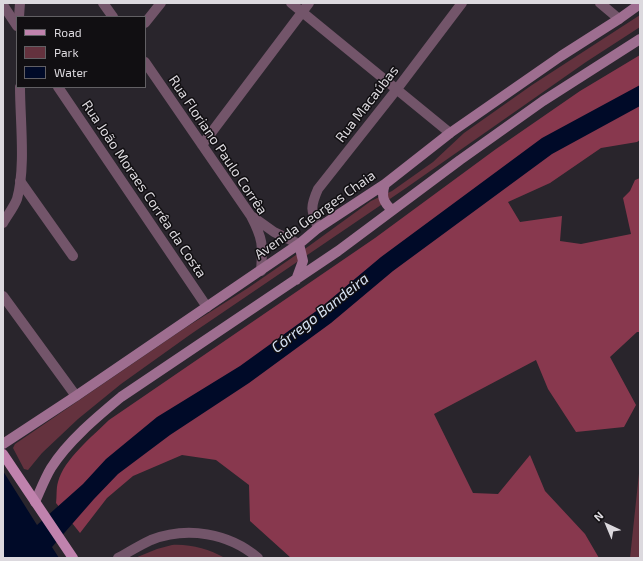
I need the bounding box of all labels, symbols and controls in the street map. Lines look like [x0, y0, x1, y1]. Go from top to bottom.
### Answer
legend [16, 16, 146, 88]
text: Road [54, 25, 82, 39]
text: Park [54, 45, 79, 59]
street label: Rua Macaúbas [332, 62, 402, 146]
text: Water [54, 65, 88, 79]
street label: Rua Floriano Paulo Corrêa [165, 72, 271, 218]
street label: Rua João Moraes Corrêa da Costa [78, 97, 210, 281]
street label: Avenida Georges Chaia [251, 167, 379, 263]
water label: Córrego Bandeira [268, 269, 372, 357]
north arrow [587, 505, 627, 545]
text: N [591, 509, 606, 523]

